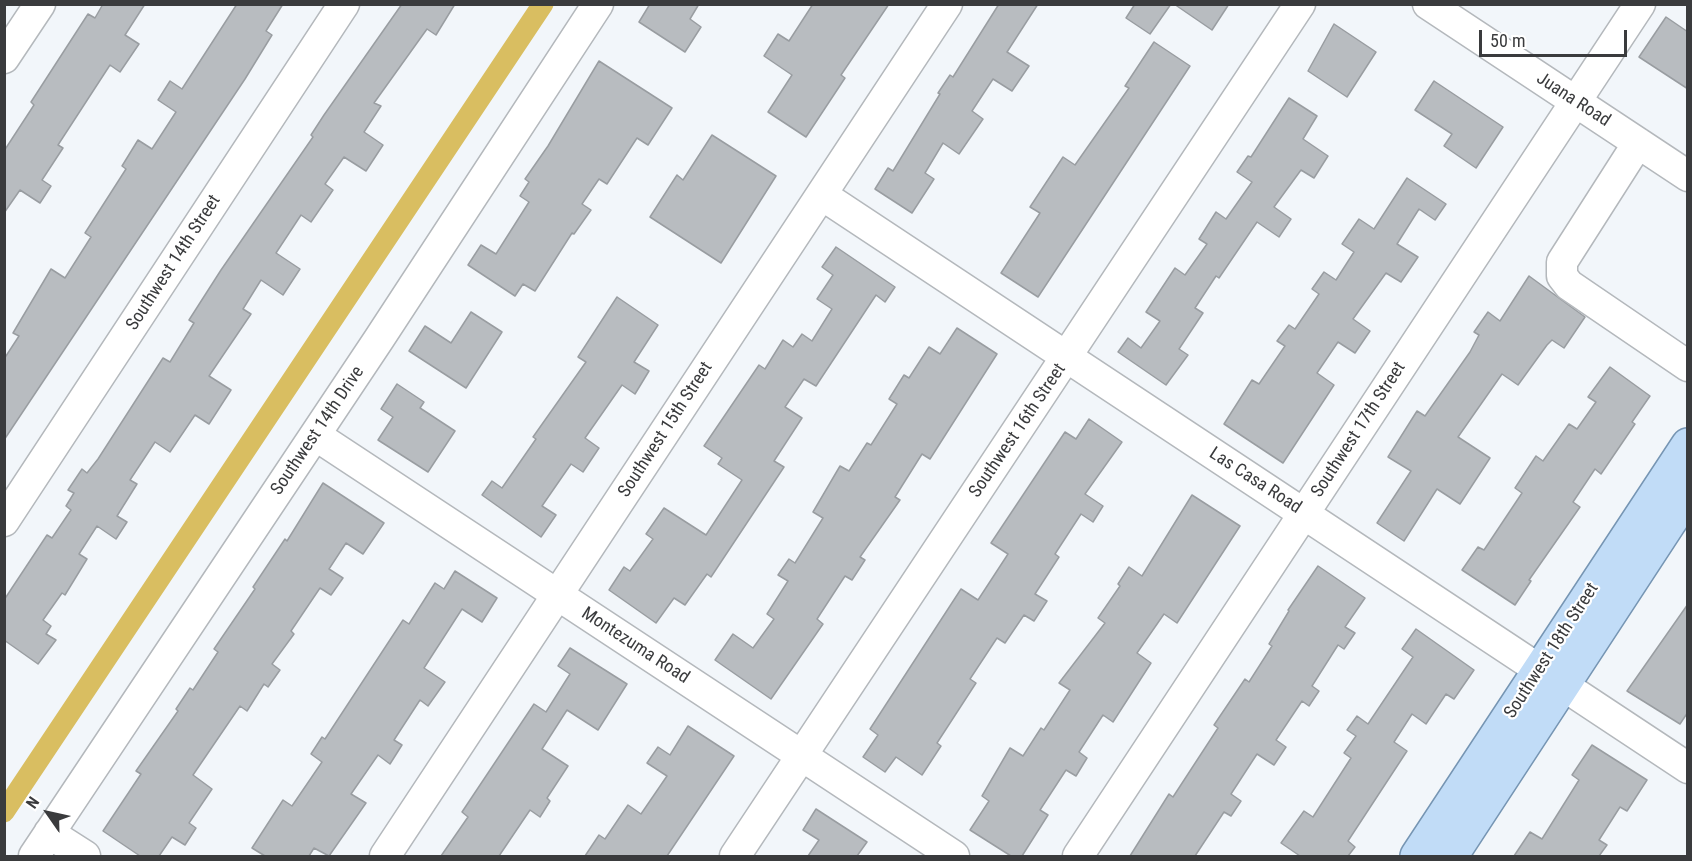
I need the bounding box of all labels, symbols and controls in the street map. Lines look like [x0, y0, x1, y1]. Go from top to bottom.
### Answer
scale bar [1482, 18, 1630, 56]
text: 50 m [1490, 30, 1525, 51]
street label: Juana Road [1532, 68, 1614, 132]
street label: Southwest 14th Street [122, 191, 226, 335]
street label: Southwest 15th Street [614, 358, 718, 502]
street label: Southwest 17th Street [1307, 358, 1411, 502]
street label: Southwest 16th Street [965, 360, 1071, 502]
street label: Southwest 14th Drive [267, 362, 369, 500]
street label: Las Casa Road [1205, 443, 1305, 519]
street label: Southwest 18th Street [1500, 579, 1604, 723]
street label: Montezuma Road [577, 603, 693, 689]
north arrow [18, 783, 78, 843]
text: N [22, 793, 43, 812]

